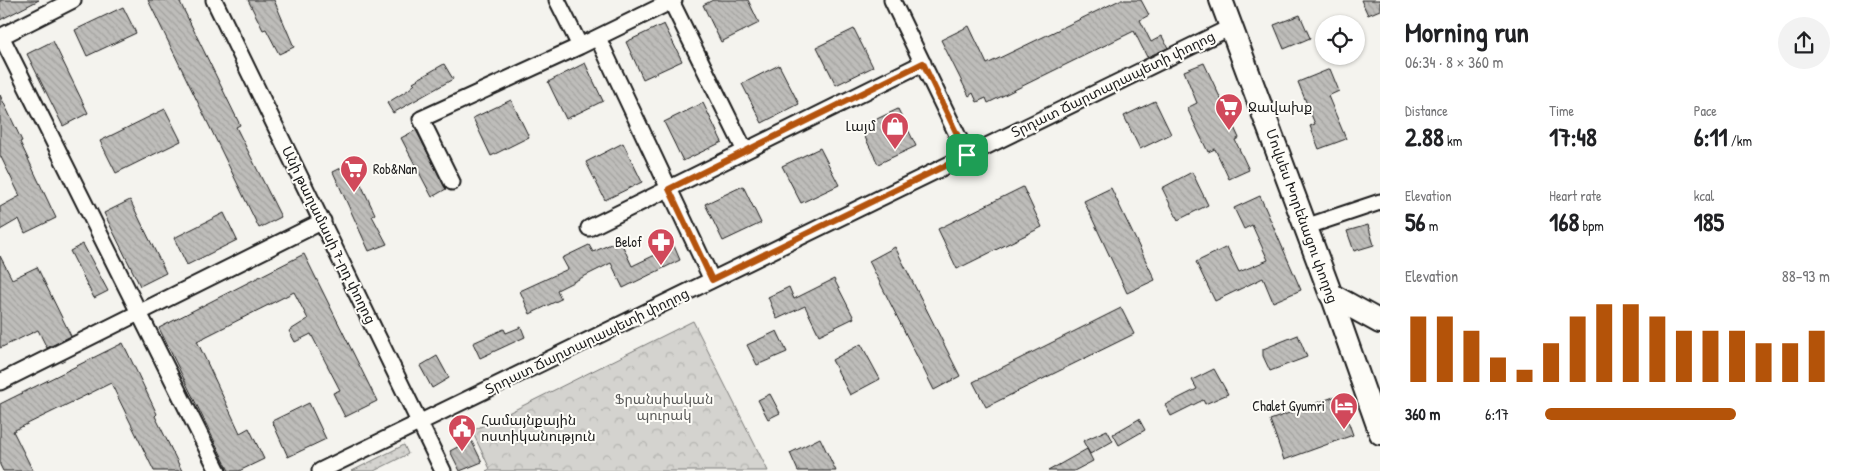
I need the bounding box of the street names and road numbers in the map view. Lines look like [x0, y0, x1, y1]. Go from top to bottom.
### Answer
street label: Տրդատ Ճարտարապետի փողոց [1008, 26, 1218, 141]
street label: Մովսես Խորենացու փողոց [1262, 126, 1343, 306]
street label: Անի թաղամասի 7-րդ փողոց [278, 143, 381, 327]
street label: Տրդատ Ճարտարապետի փողոց [482, 283, 692, 398]

